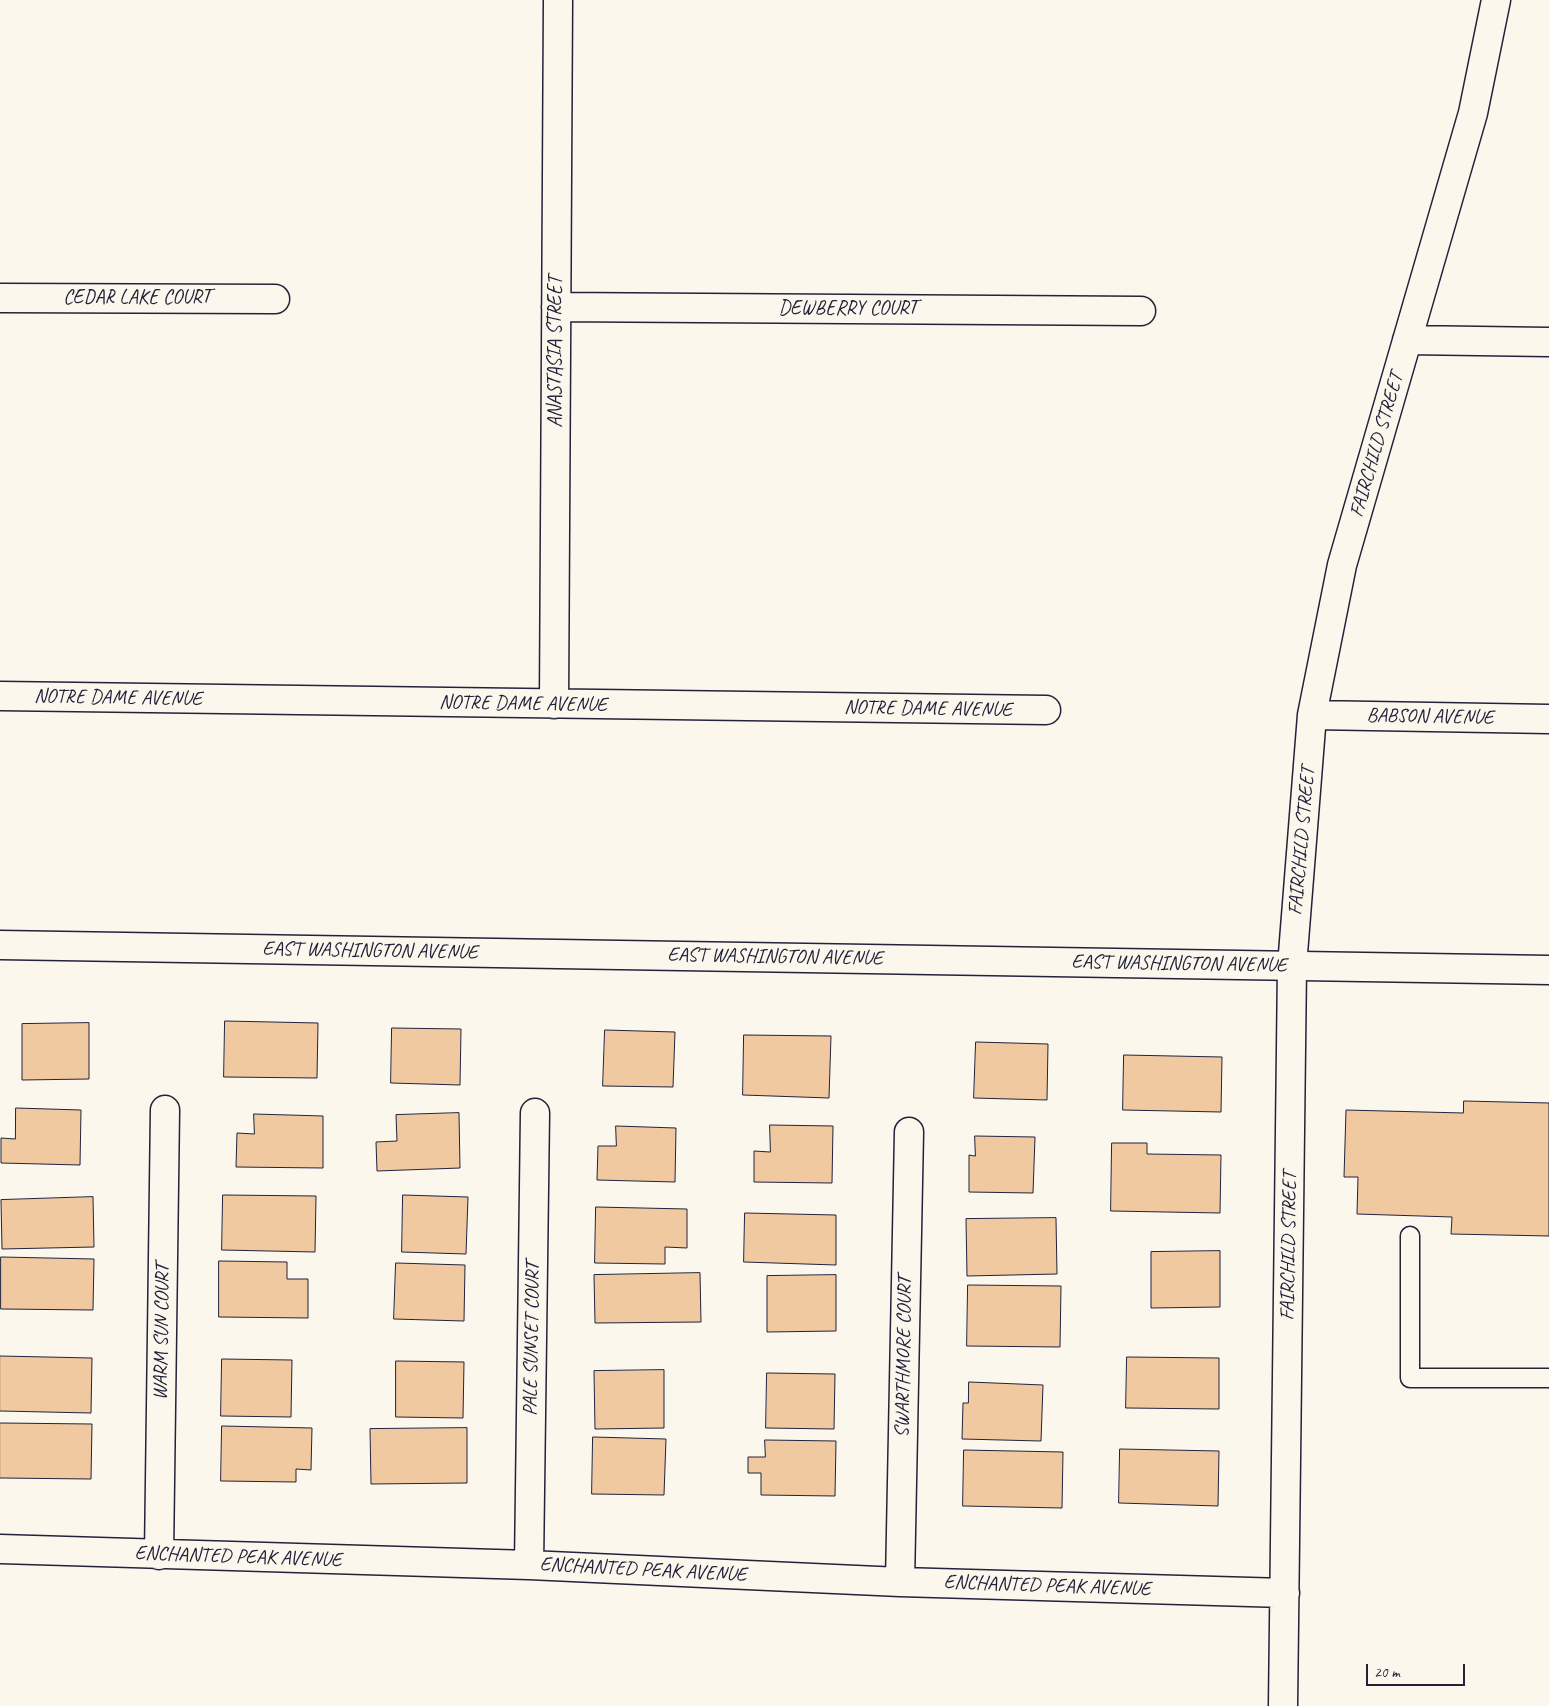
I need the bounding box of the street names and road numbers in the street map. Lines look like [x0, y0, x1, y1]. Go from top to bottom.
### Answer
street label: ANASTASIA STREET [544, 276, 568, 428]
street label: CEDAR LAKE COURT [63, 286, 211, 310]
street label: DEWBERRY COURT [779, 297, 917, 321]
street label: FAIRCHILD STREET [1345, 370, 1409, 520]
street label: NOTRE DAME AVENUE [34, 685, 202, 711]
street label: NOTRE DAME AVENUE [439, 691, 607, 717]
street label: NOTRE DAME AVENUE [844, 696, 1012, 722]
street label: BABSON AVENUE [1366, 704, 1494, 730]
street label: FAIRCHILD STREET [1284, 766, 1320, 916]
street label: EAST WASHINGTON AVENUE [262, 937, 478, 965]
street label: EAST WASHINGTON AVENUE [667, 943, 883, 971]
street label: EAST WASHINGTON AVENUE [1071, 950, 1287, 978]
street label: FAIRCHILD STREET [1276, 1171, 1302, 1321]
street label: PALE SUNSET COURT [519, 1262, 545, 1416]
street label: WARM SUN COURT [149, 1264, 175, 1400]
street label: SWARTHMORE COURT [891, 1276, 917, 1438]
street label: ENCHANTED PEAK AVENUE [134, 1541, 342, 1573]
street label: ENCHANTED PEAK AVENUE [539, 1553, 747, 1587]
street label: ENCHANTED PEAK AVENUE [943, 1570, 1151, 1602]

